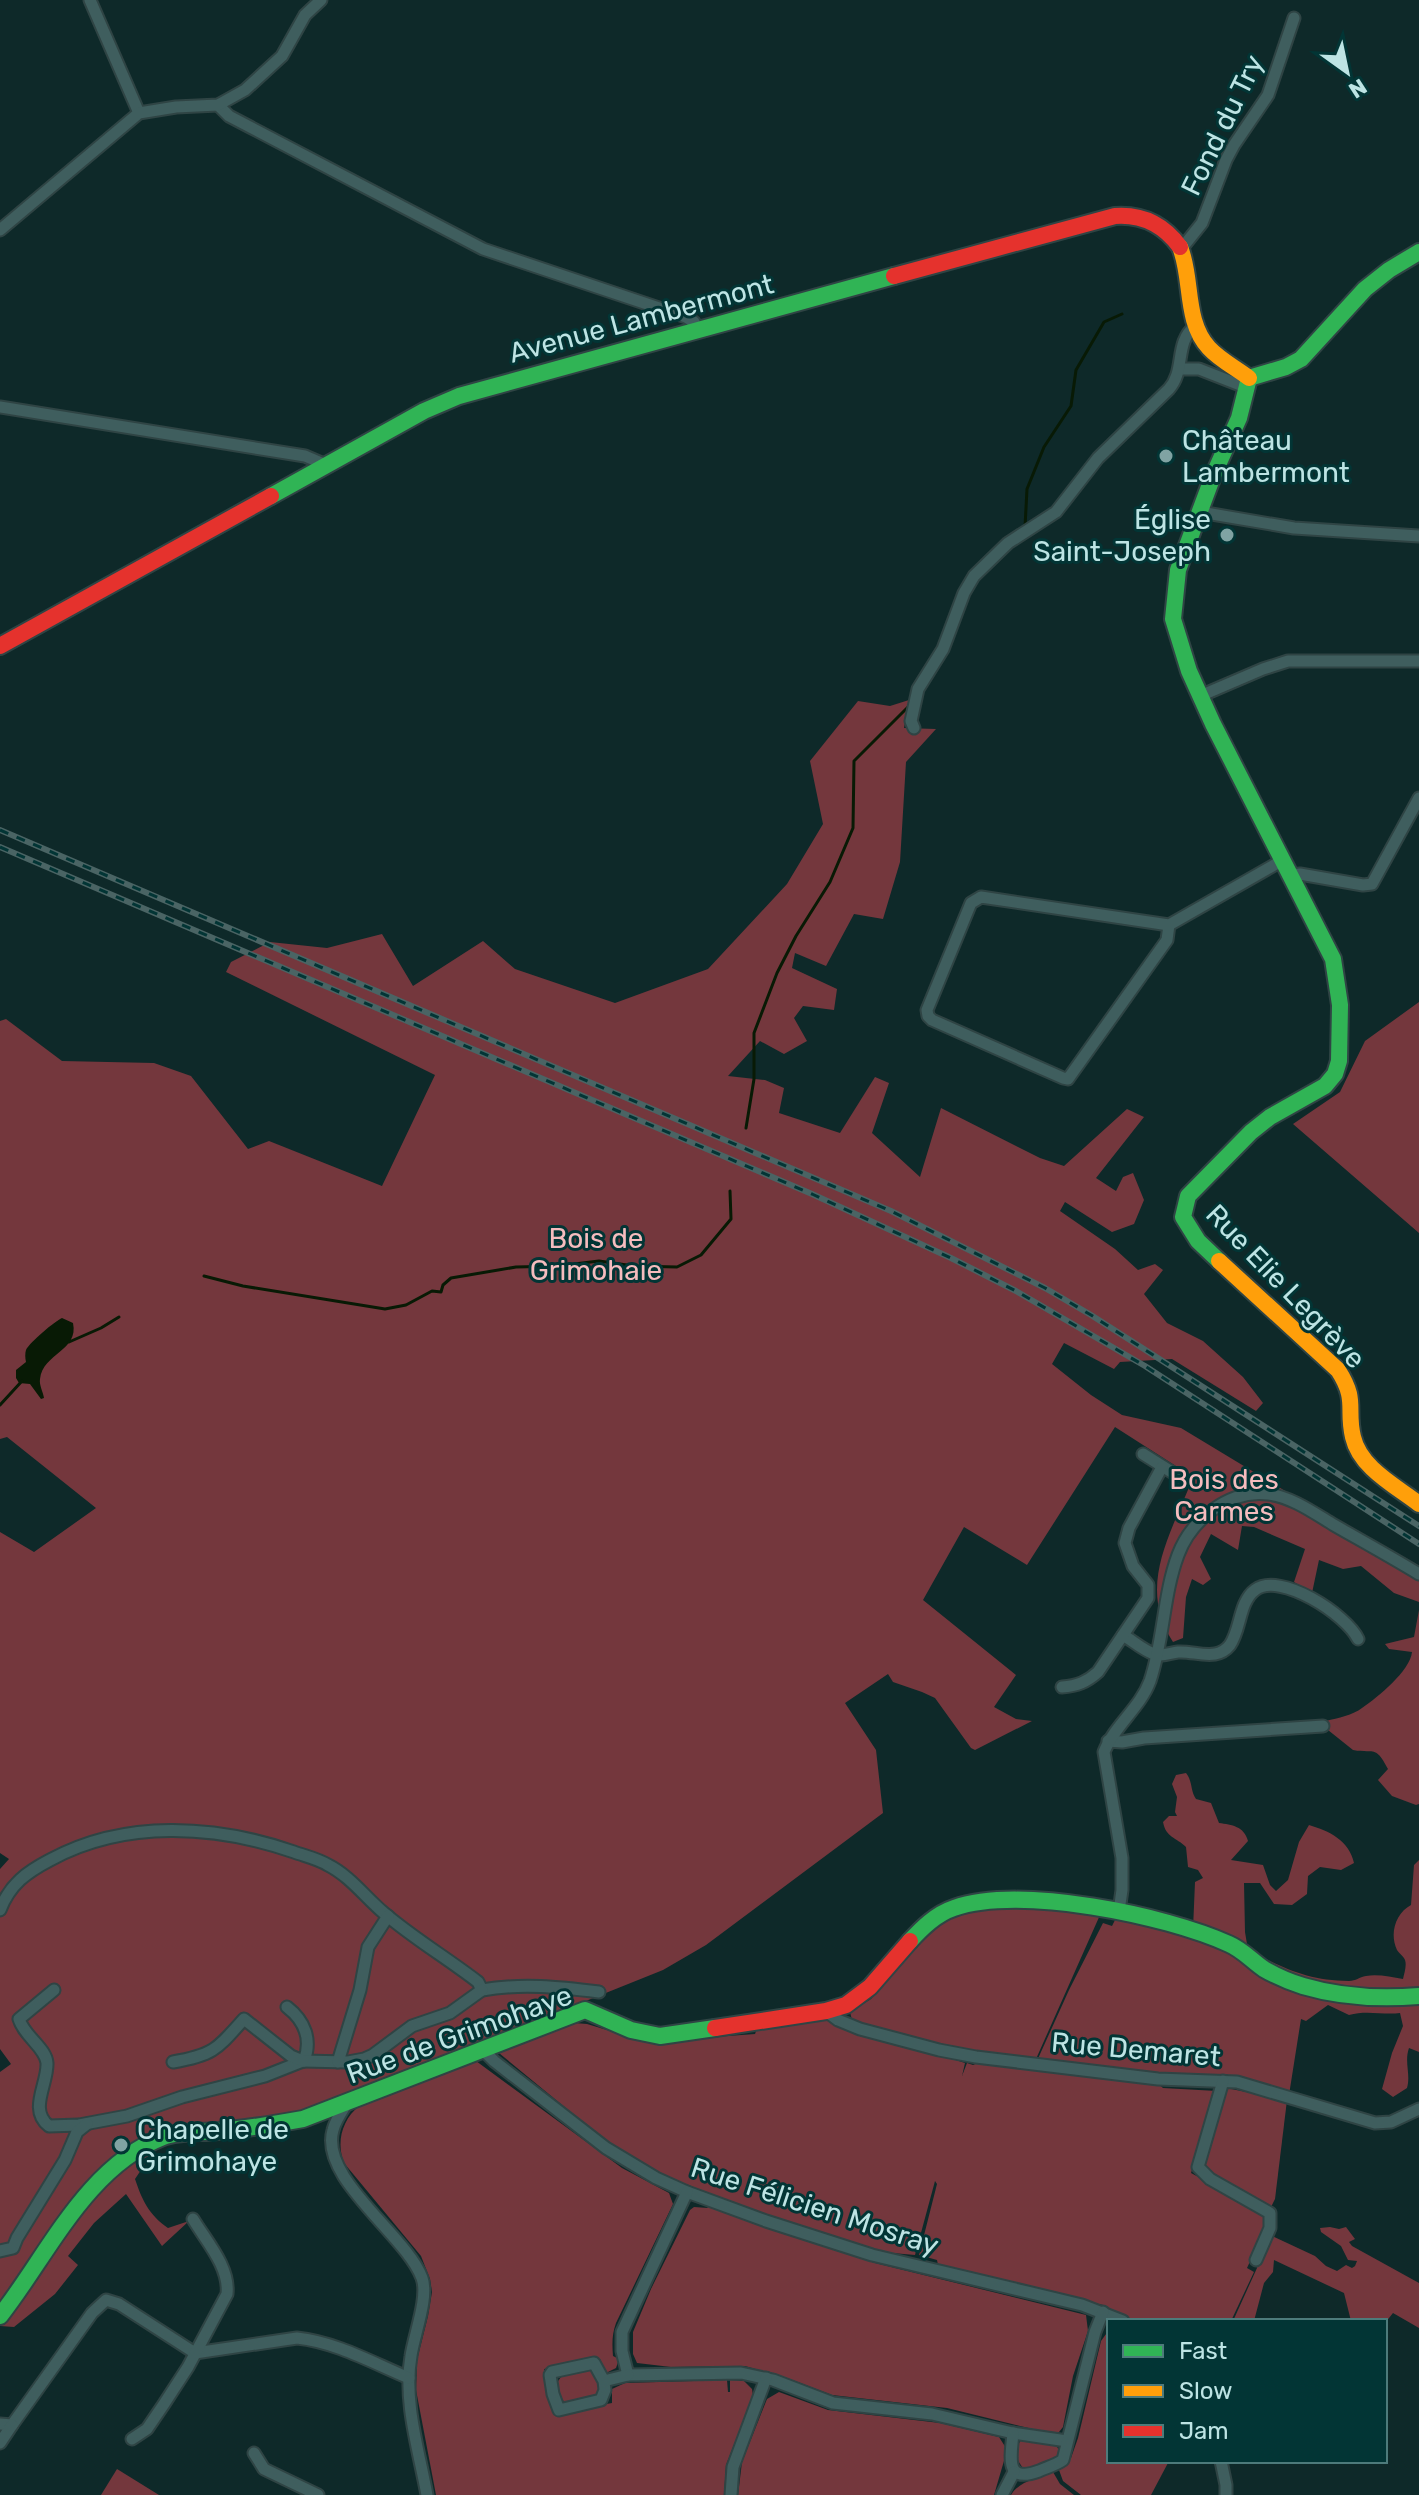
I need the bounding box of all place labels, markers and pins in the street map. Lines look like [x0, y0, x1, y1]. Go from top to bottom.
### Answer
place label: Château Lambermont [1182, 424, 1350, 489]
marker: Château Lambermont [1157, 447, 1175, 465]
place label: Église Saint-Joseph [1033, 503, 1211, 568]
marker: Église Saint-Joseph [1218, 526, 1236, 544]
place label: Chapelle de Grimohaye [137, 2113, 289, 2178]
marker: Chapelle de Grimohaye [112, 2136, 130, 2154]

